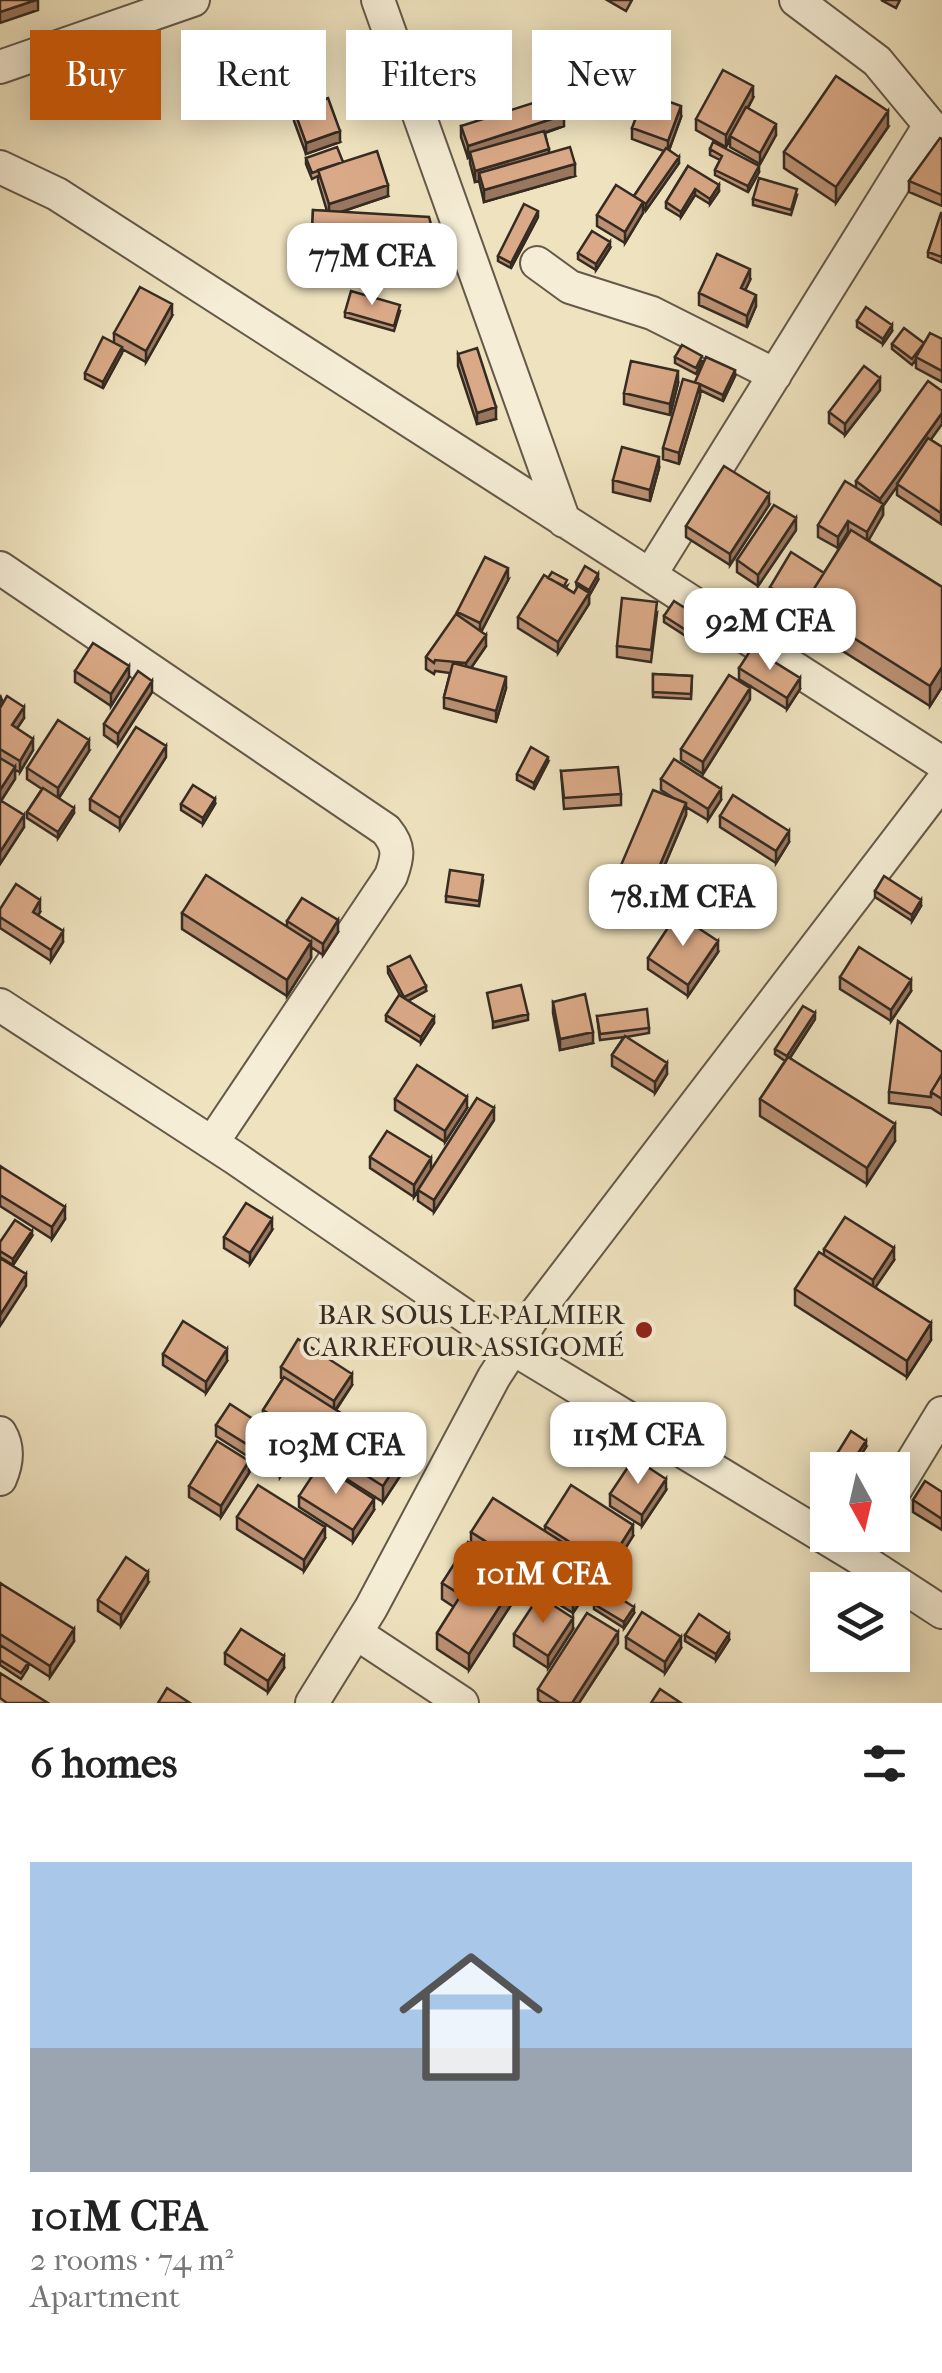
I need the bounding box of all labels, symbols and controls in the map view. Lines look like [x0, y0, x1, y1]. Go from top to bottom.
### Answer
chip: Buy [30, 30, 161, 120]
chip: Rent [181, 30, 326, 120]
chip: Filters [346, 30, 512, 120]
chip: New [532, 30, 671, 120]
pin: 77M CFA [280, 223, 464, 308]
text: 77M CFA [309, 237, 435, 274]
pin: 92M CFA [678, 588, 862, 673]
text: 92M CFA [706, 602, 834, 639]
pin: 78.1M CFA [569, 864, 797, 949]
text: 78.1M CFA [611, 878, 755, 915]
place label: BAR SOUS LE PALMIER CARREFOUR ASSIGOMÉ [302, 1298, 626, 1363]
marker: BAR SOUS LE PALMIER CARREFOUR ASSIGOMÉ [633, 1319, 655, 1341]
pin: 115M CFA [535, 1402, 741, 1487]
pin: 103M CFA [233, 1412, 439, 1497]
text: 115M CFA [572, 1416, 704, 1453]
text: 103M CFA [267, 1426, 405, 1463]
north arrow [810, 1452, 910, 1552]
map controls [810, 1452, 910, 1672]
pin: 101M CFA [440, 1541, 646, 1626]
text: 101M CFA [475, 1555, 611, 1592]
button: layers [810, 1572, 910, 1672]
icon: filters [857, 1736, 912, 1791]
text: 6 homes [30, 1739, 177, 1788]
icon: home [381, 1927, 561, 2107]
text: 101M CFA [30, 2192, 207, 2241]
text: 2 rooms · 74 m² [30, 2241, 234, 2278]
text: Apartment [30, 2278, 180, 2315]

